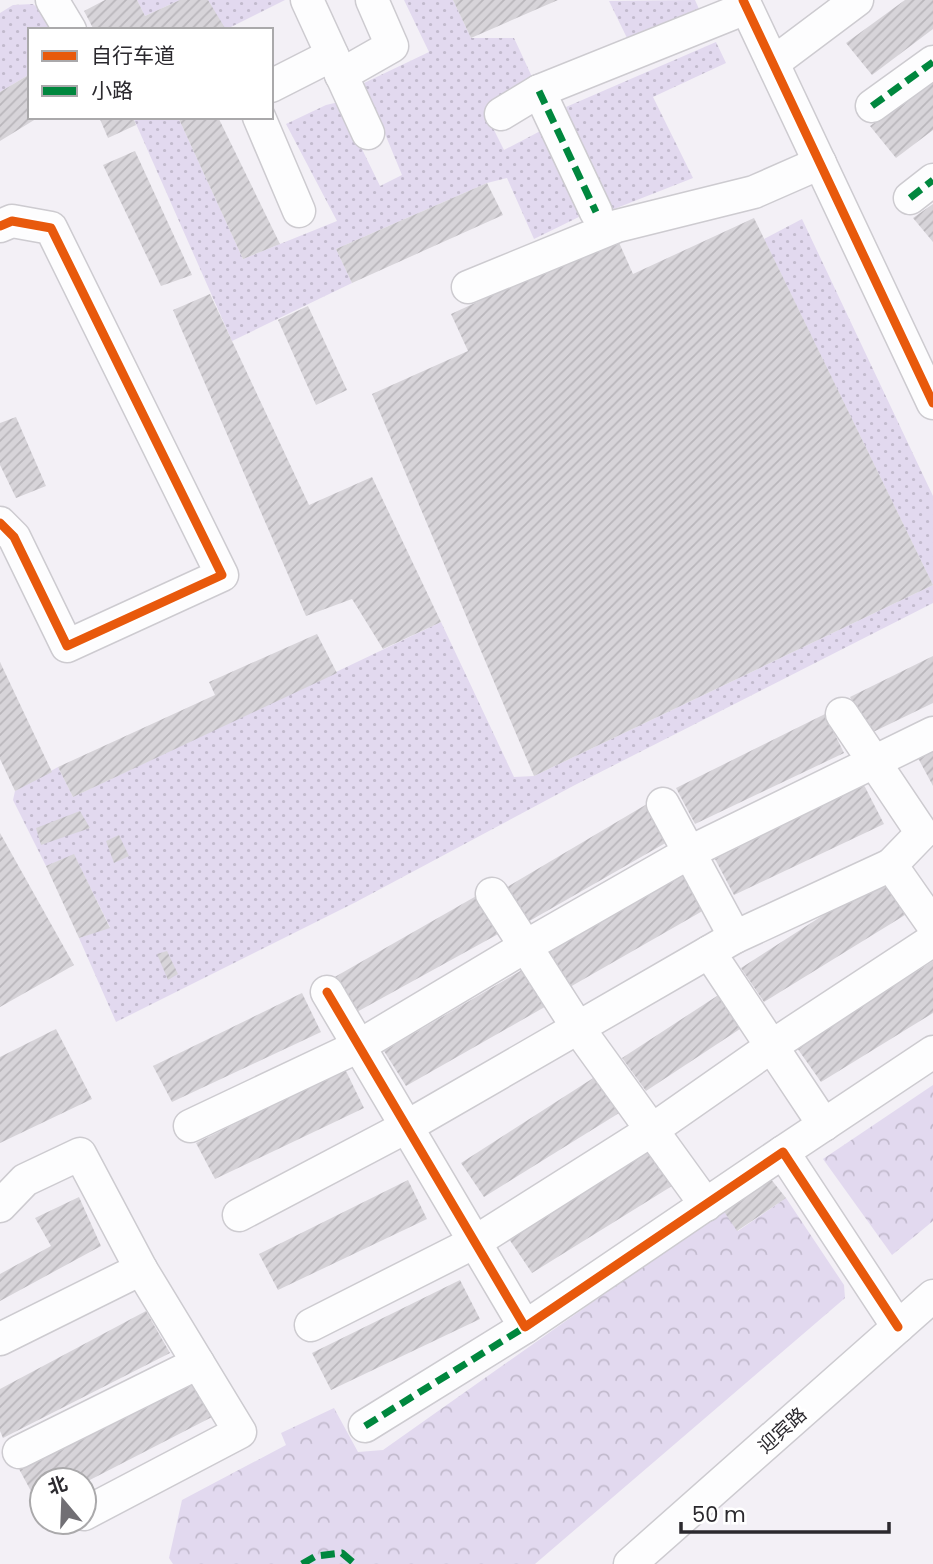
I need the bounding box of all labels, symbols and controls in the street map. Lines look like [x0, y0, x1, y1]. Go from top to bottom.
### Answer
legend [28, 28, 273, 119]
text: 自行车道 [91, 41, 175, 70]
text: 小路 [91, 76, 133, 105]
street label: 迎宾路 [752, 1401, 813, 1459]
north arrow [28, 1466, 98, 1536]
text: 北 [44, 1470, 71, 1501]
scale bar [681, 1490, 889, 1534]
text: 50 m [692, 1500, 746, 1529]

